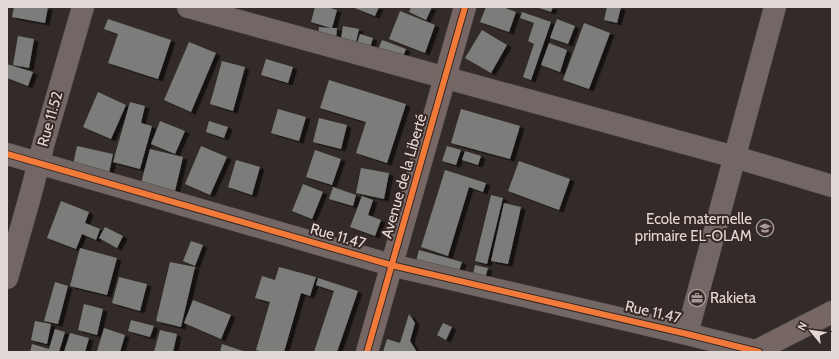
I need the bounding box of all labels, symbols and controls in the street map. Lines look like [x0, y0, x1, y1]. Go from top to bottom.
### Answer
street label: Rue 11.52 [34, 89, 66, 149]
street label: Avenue de la Liberté [378, 111, 430, 240]
place label: Ecole maternelle primaire EL-OLAM [635, 210, 752, 245]
school or university icon: Ecole maternelle primaire EL-OLAM [755, 218, 775, 238]
street label: Rue 11.47 [308, 220, 368, 253]
office icon: Rakieta [687, 288, 707, 308]
place label: Rakieta [710, 289, 757, 307]
street label: Rue 11.47 [623, 297, 683, 327]
north arrow [791, 311, 831, 351]
text: N [794, 319, 810, 333]

